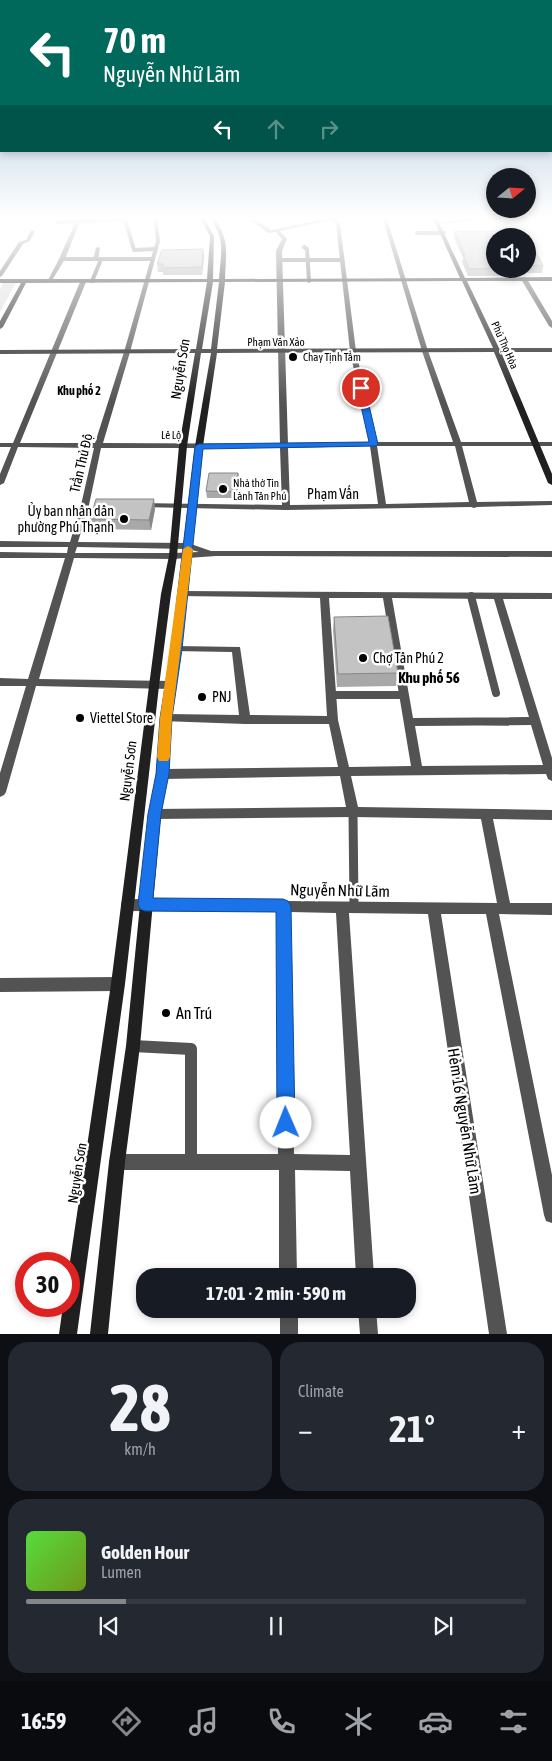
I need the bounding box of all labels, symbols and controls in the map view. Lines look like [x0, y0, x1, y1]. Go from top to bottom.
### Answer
icon: left [20, 20, 85, 85]
text: 70 m [103, 20, 166, 60]
text: Nguyễn Nhữ Lãm [103, 61, 240, 87]
icon: left [209, 115, 237, 143]
icon: ahead [262, 115, 290, 143]
icon: right [315, 115, 343, 143]
north arrow [486, 168, 536, 218]
map controls [486, 168, 536, 278]
button: sound [486, 228, 536, 278]
street label: Phú Thọ Hòa [488, 319, 521, 371]
street label: Phạm Văn Xảo [247, 336, 305, 349]
street label: Nguyễn Sơn [167, 338, 193, 400]
marker: Chay Tịnh Tầm [287, 351, 299, 363]
place label: Chay Tịnh Tầm [303, 351, 361, 364]
pin [340, 367, 382, 409]
icon: arrive [347, 374, 375, 402]
district label: Khu phố 2 [57, 383, 101, 398]
street label: Lê Lộ [161, 429, 181, 442]
street label: Trần Thủ Độ [65, 432, 96, 494]
place label: Nhà thờ Tin Lành Tân Phú [233, 477, 287, 502]
marker: Nhà thờ Tin Lành Tân Phú [217, 483, 229, 495]
street label: Phạm Vấn [307, 485, 359, 502]
place label: Ủy ban nhân dân phường Phú Thạnh [17, 502, 114, 535]
marker: Ủy ban nhân dân phường Phú Thạnh [118, 513, 130, 525]
place label: Chợ Tân Phú 2 [373, 650, 444, 666]
marker: Chợ Tân Phú 2 [357, 652, 369, 664]
district label: Khu phố 56 [398, 669, 460, 686]
place label: PNJ [212, 689, 232, 705]
marker: PNJ [196, 691, 208, 703]
place label: Viettel Store [90, 710, 153, 726]
marker: Viettel Store [74, 712, 86, 724]
street label: Nguyễn Sơn [116, 740, 140, 802]
street label: Nguyễn Nhữ Lãm [290, 880, 390, 901]
place label: An Trú [176, 1004, 212, 1022]
marker: An Trú [160, 1007, 172, 1019]
street label: Hẻm 16 Nguyễn Nhữ Lãm [444, 1047, 485, 1195]
position arrow [259, 1096, 311, 1148]
street label: Nguyễn Sơn [64, 1142, 90, 1204]
speed limit sign: 30 [15, 1252, 80, 1317]
text: 17:01 · 2 min · 590 m [206, 1282, 346, 1304]
text: 28 [109, 1370, 171, 1445]
text: Climate [298, 1382, 344, 1400]
text: 21° [389, 1407, 435, 1450]
text: − [298, 1413, 313, 1445]
text: + [511, 1413, 526, 1445]
text: km/h [124, 1440, 156, 1458]
text: Golden Hour [101, 1541, 189, 1563]
text: Lumen [101, 1563, 141, 1581]
icon: previous [95, 1612, 123, 1640]
icon: pause [262, 1612, 290, 1640]
icon: next [429, 1612, 457, 1640]
icon: directions [109, 1704, 144, 1739]
icon: music [186, 1704, 221, 1739]
icon: phone [264, 1704, 299, 1739]
icon: climate [341, 1704, 376, 1739]
icon: car [418, 1704, 453, 1739]
icon: filters [496, 1704, 531, 1739]
text: 16:59 [21, 1708, 66, 1734]

